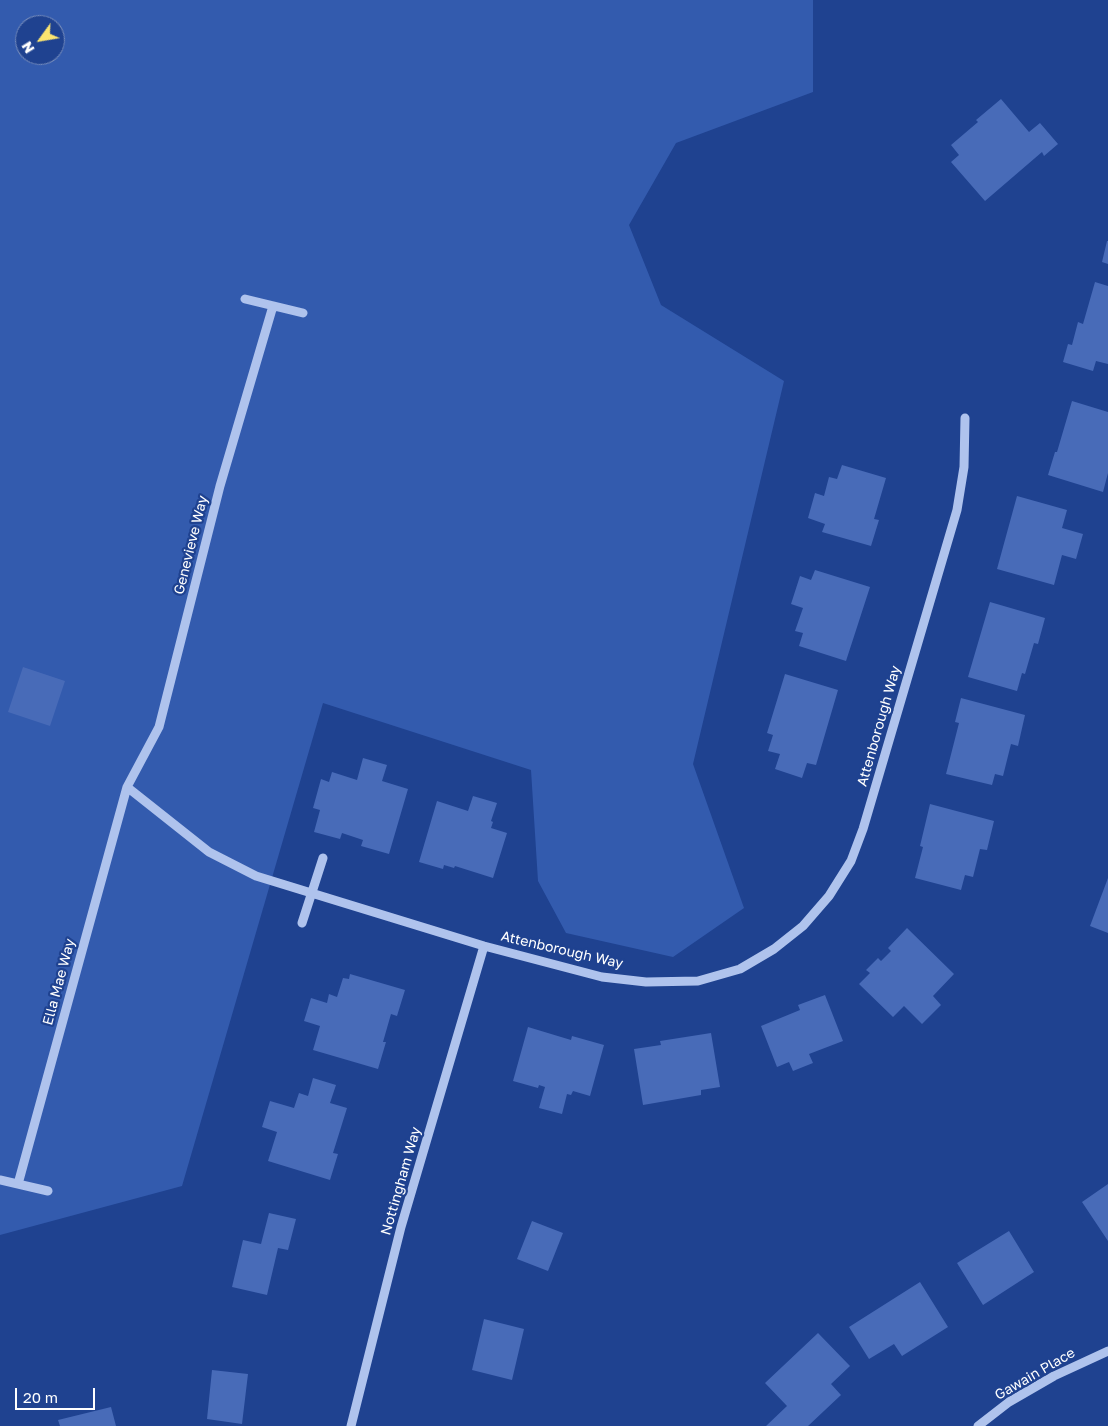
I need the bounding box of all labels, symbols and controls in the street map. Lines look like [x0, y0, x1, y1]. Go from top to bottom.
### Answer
north arrow [15, 15, 65, 65]
text: N [18, 39, 38, 57]
street label: Genevieve Way [171, 494, 211, 596]
street label: Attenborough Way [854, 664, 904, 788]
street label: Attenborough Way [499, 928, 625, 972]
street label: Ella Mae Way [39, 937, 79, 1027]
street label: Nottingham Way [378, 1125, 424, 1237]
street label: Gawain Place [992, 1344, 1078, 1404]
scale bar [18, 1378, 98, 1410]
text: 20 m [23, 1388, 58, 1406]

